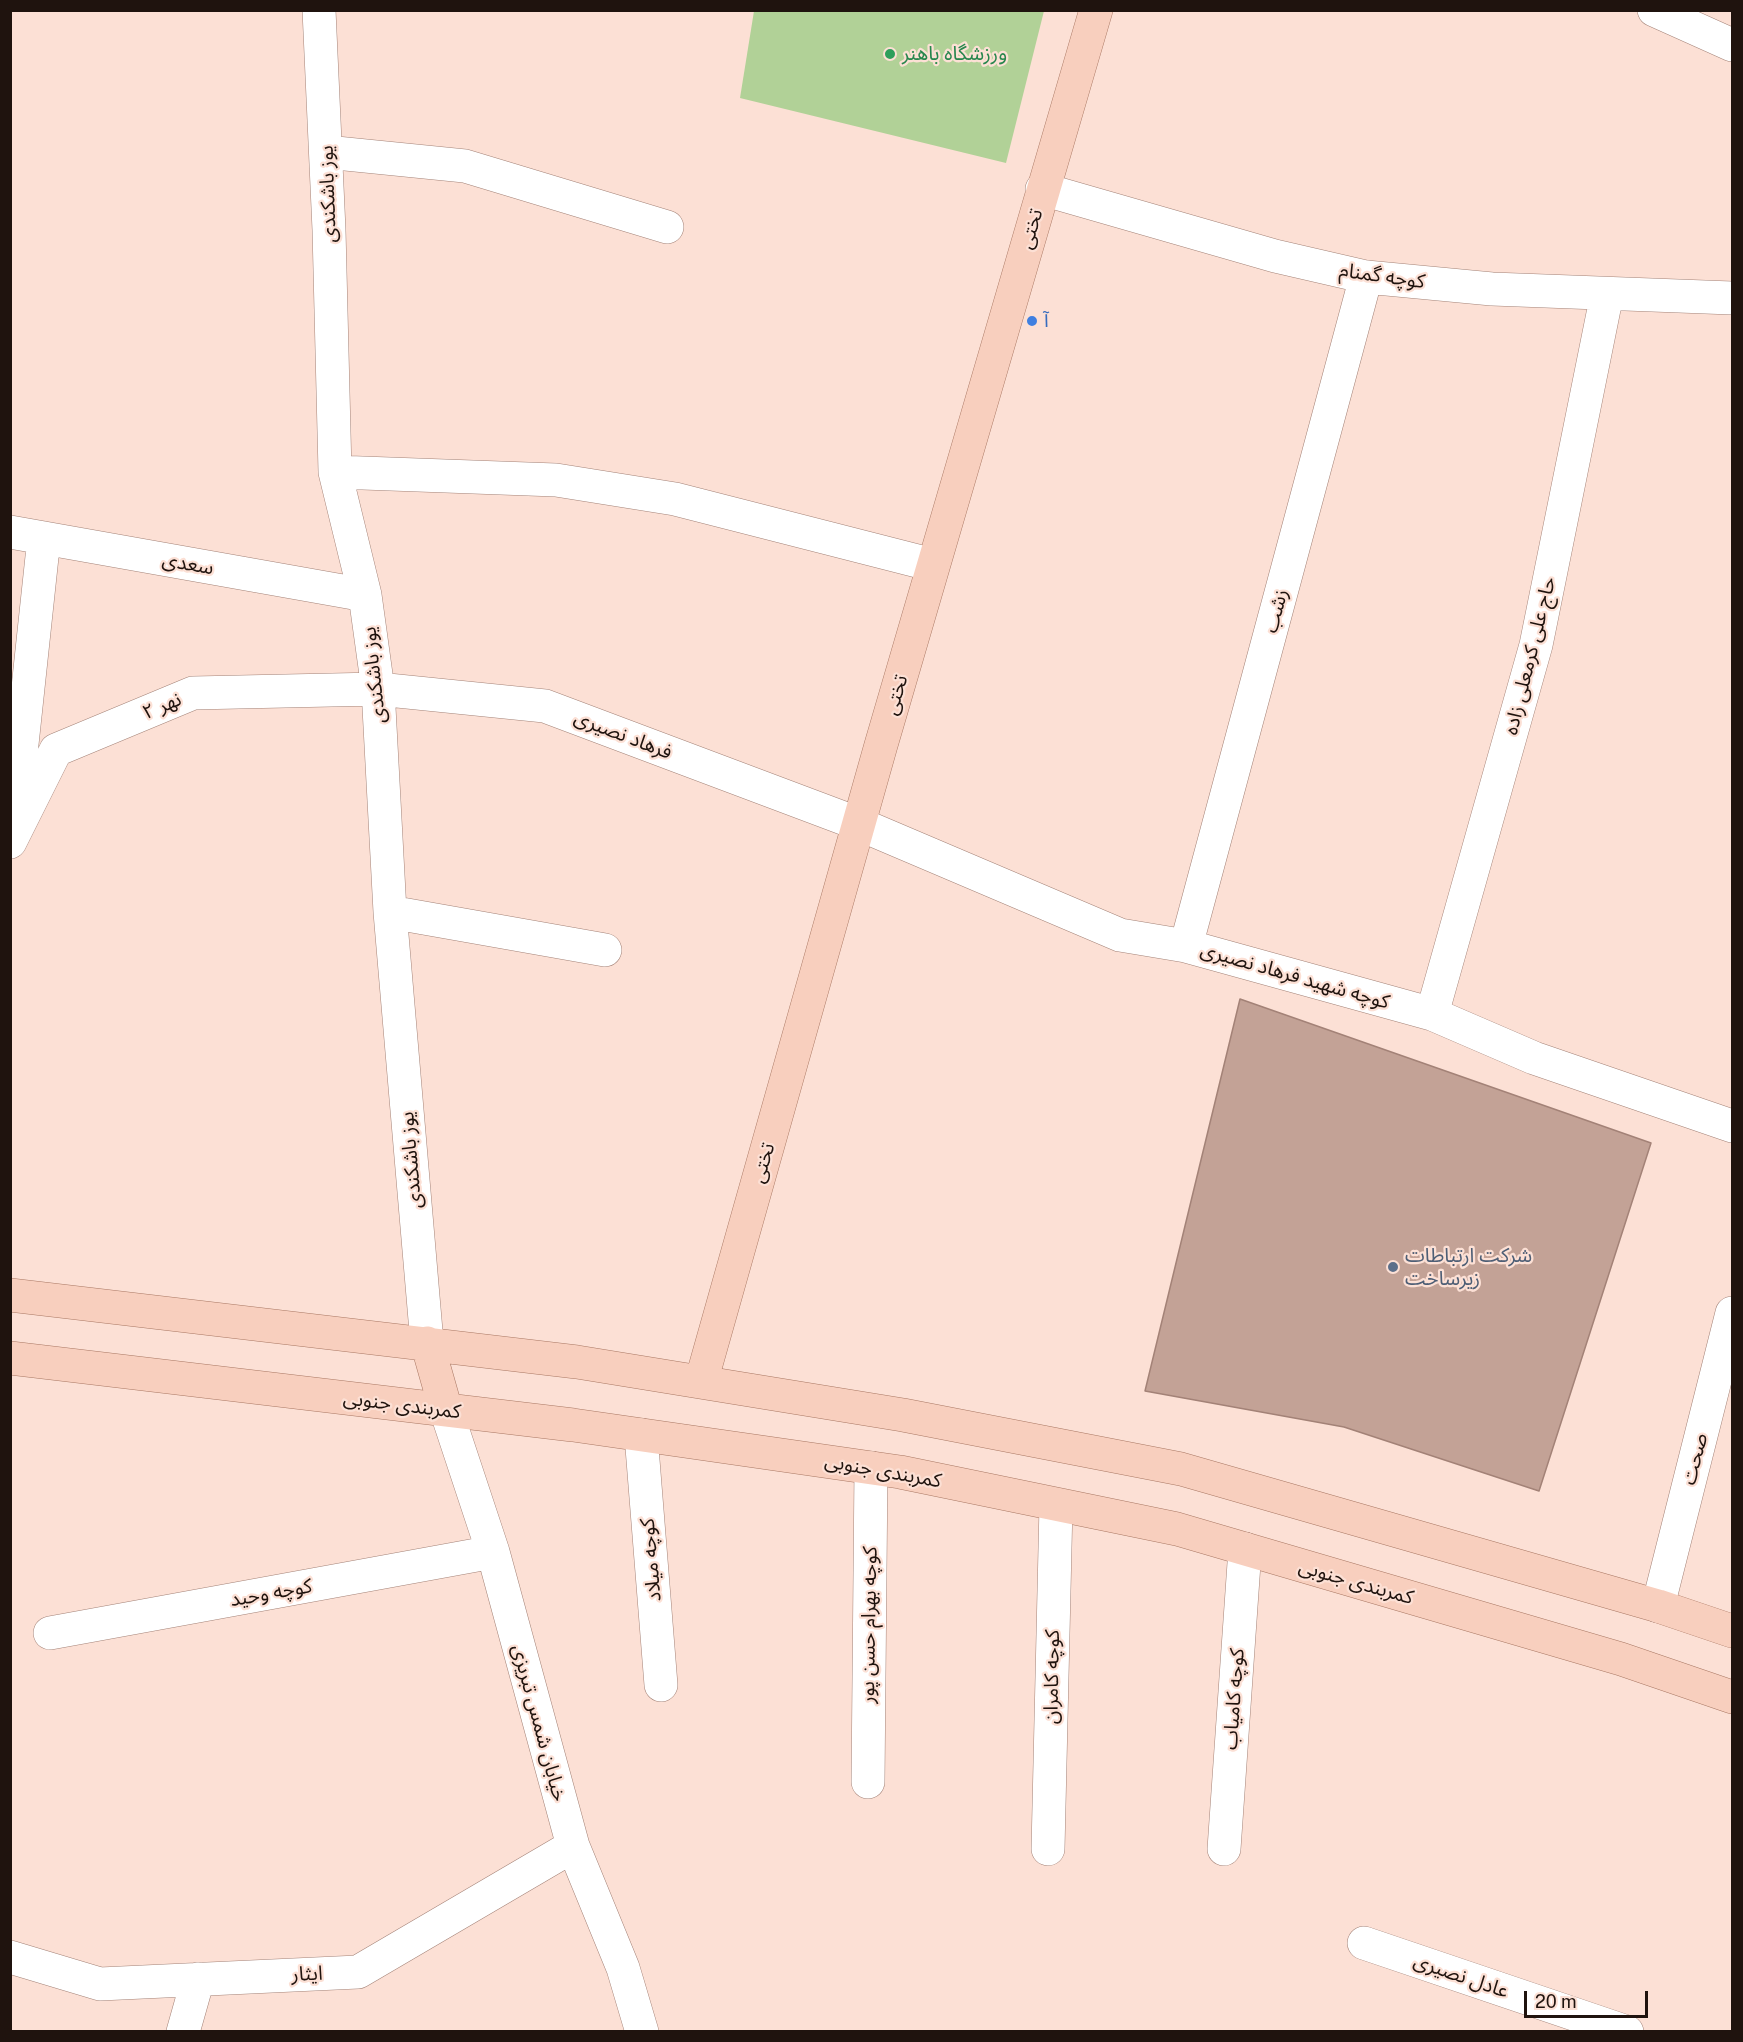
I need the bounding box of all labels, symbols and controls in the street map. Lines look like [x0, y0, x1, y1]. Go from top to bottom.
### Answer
place label: ورزشگاه باهنر [902, 42, 1007, 66]
marker: ورزشگاه باهنر [883, 47, 897, 61]
street label: یوز باشکندی [314, 145, 342, 243]
street label: تختی [1014, 206, 1048, 252]
street label: کوچه گمنام [1338, 258, 1426, 294]
place label: آ [1044, 309, 1049, 333]
marker: آ [1025, 314, 1039, 328]
street label: سعدی [160, 548, 216, 580]
street label: حاج علی کرمعلی زاده [1499, 575, 1561, 737]
street label: زشب [1259, 587, 1293, 635]
street label: یوز باشکندی [357, 625, 391, 725]
street label: تختی [879, 672, 913, 718]
street label: نهر ۲ [139, 687, 185, 725]
street label: فرهاد نصیری [571, 705, 675, 765]
street label: کوچه شهید فرهاد نصیری [1198, 938, 1392, 1014]
street label: یوز باشکندی [395, 1110, 427, 1210]
street label: تختی [746, 1140, 780, 1186]
place label: شرکت ارتباطات زیرساخت [1405, 1244, 1532, 1291]
marker: شرکت ارتباطات زیرساخت [1386, 1260, 1400, 1274]
street label: کمربندی جنوبی [342, 1386, 462, 1424]
street label: صحت [1677, 1431, 1713, 1487]
street label: کمربندی جنوبی [823, 1449, 943, 1493]
street label: کوچه میلاد [635, 1517, 667, 1603]
street label: کوچه بهرام حسن پور [856, 1546, 882, 1704]
street label: کمربندی جنوبی [1296, 1554, 1416, 1610]
street label: کوچه وحید [228, 1574, 314, 1612]
street label: کوچه کامران [1039, 1630, 1065, 1724]
street label: خیابان شمس تبریزی [507, 1642, 571, 1804]
street label: کوچه کامیاب [1218, 1647, 1250, 1751]
street label: عادل نصیری [1410, 1949, 1512, 2003]
street label: ایثار [291, 1961, 323, 1987]
scale bar [1527, 1979, 1652, 2017]
text: 20 m [1535, 1991, 1577, 2012]

